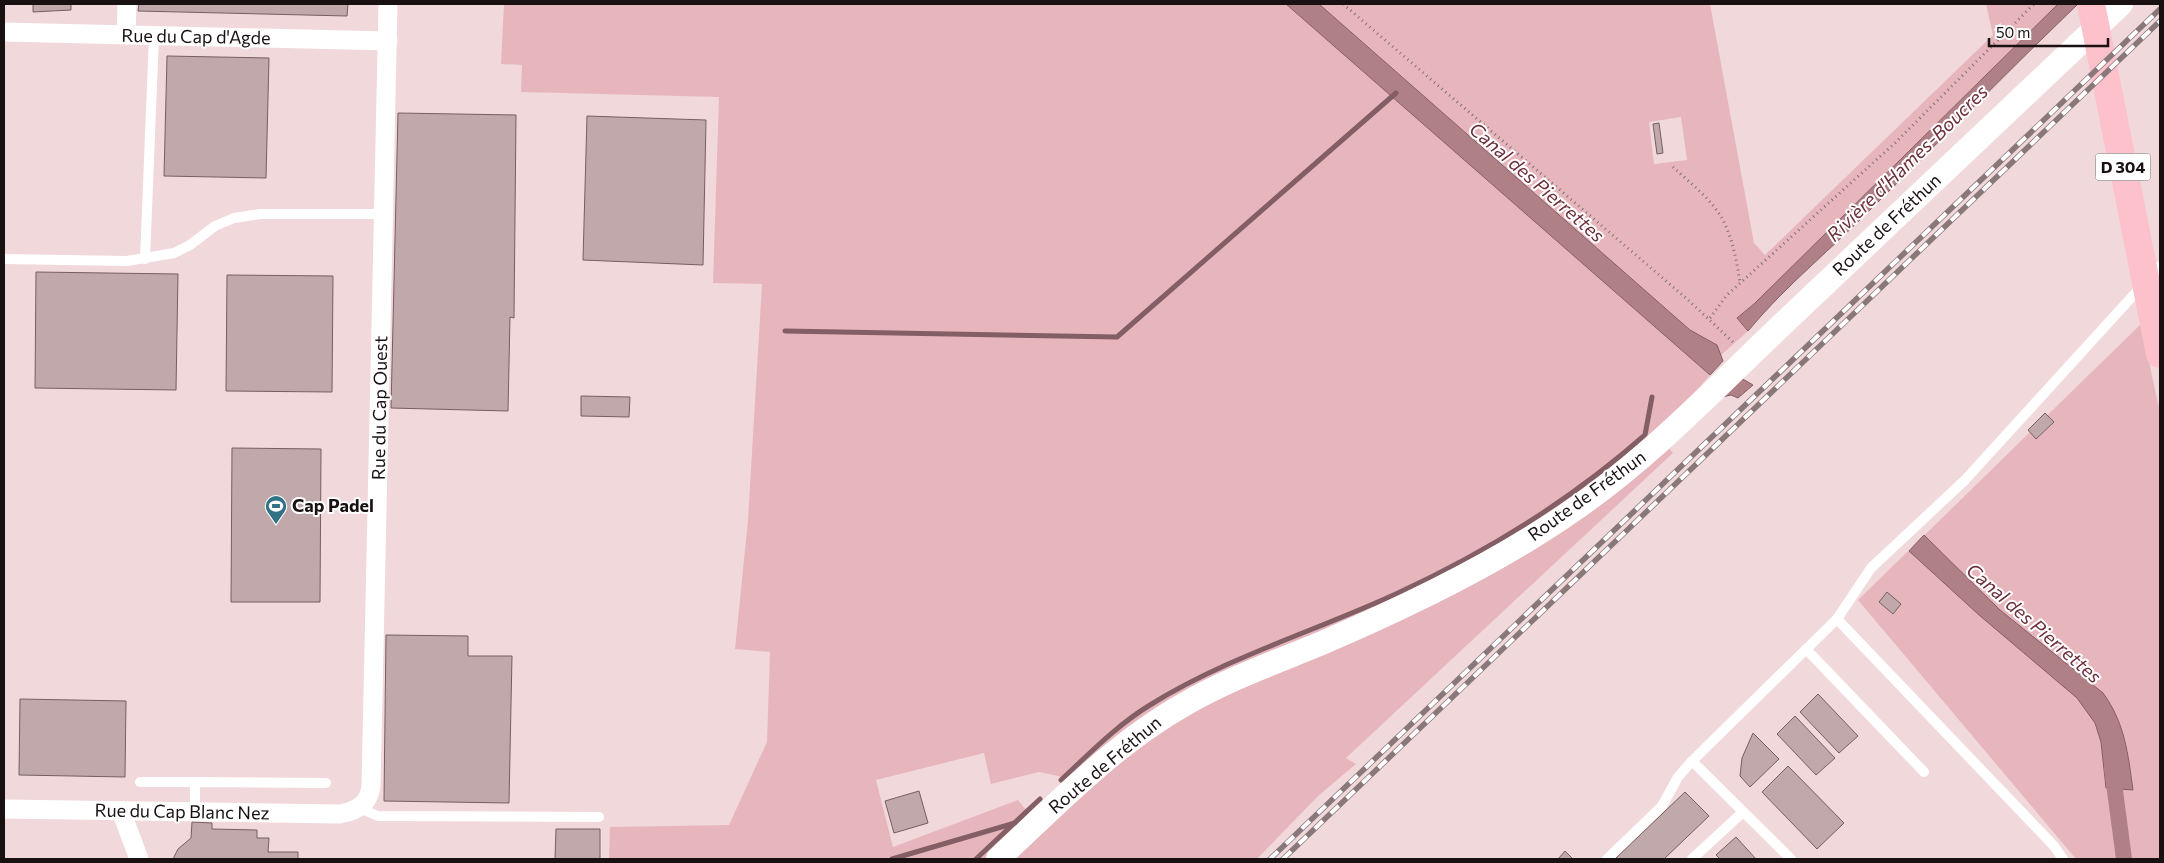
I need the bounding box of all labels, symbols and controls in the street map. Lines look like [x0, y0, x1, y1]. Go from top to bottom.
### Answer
scale bar [1989, 15, 2108, 47]
text: 50 m [1996, 23, 2030, 41]
street label: Rue du Cap d'Agde [121, 24, 271, 48]
water label: Rivière d'Hames-Boucres [1821, 79, 1992, 246]
water label: Canal des Pierrettes [1465, 117, 1610, 247]
road number: D 304 [2096, 154, 2150, 180]
street label: Route de Fréthun [1828, 168, 1945, 280]
street label: Rue du Cap Ouest [367, 336, 391, 480]
street label: Route de Fréthun [1523, 445, 1650, 545]
sports icon: Cap Padel [264, 494, 288, 525]
place label: Cap Padel [292, 494, 374, 516]
water label: Canal des Pierrettes [1962, 558, 2107, 688]
street label: Route de Fréthun [1044, 711, 1165, 818]
street label: Rue du Cap Blanc Nez [94, 798, 270, 824]

